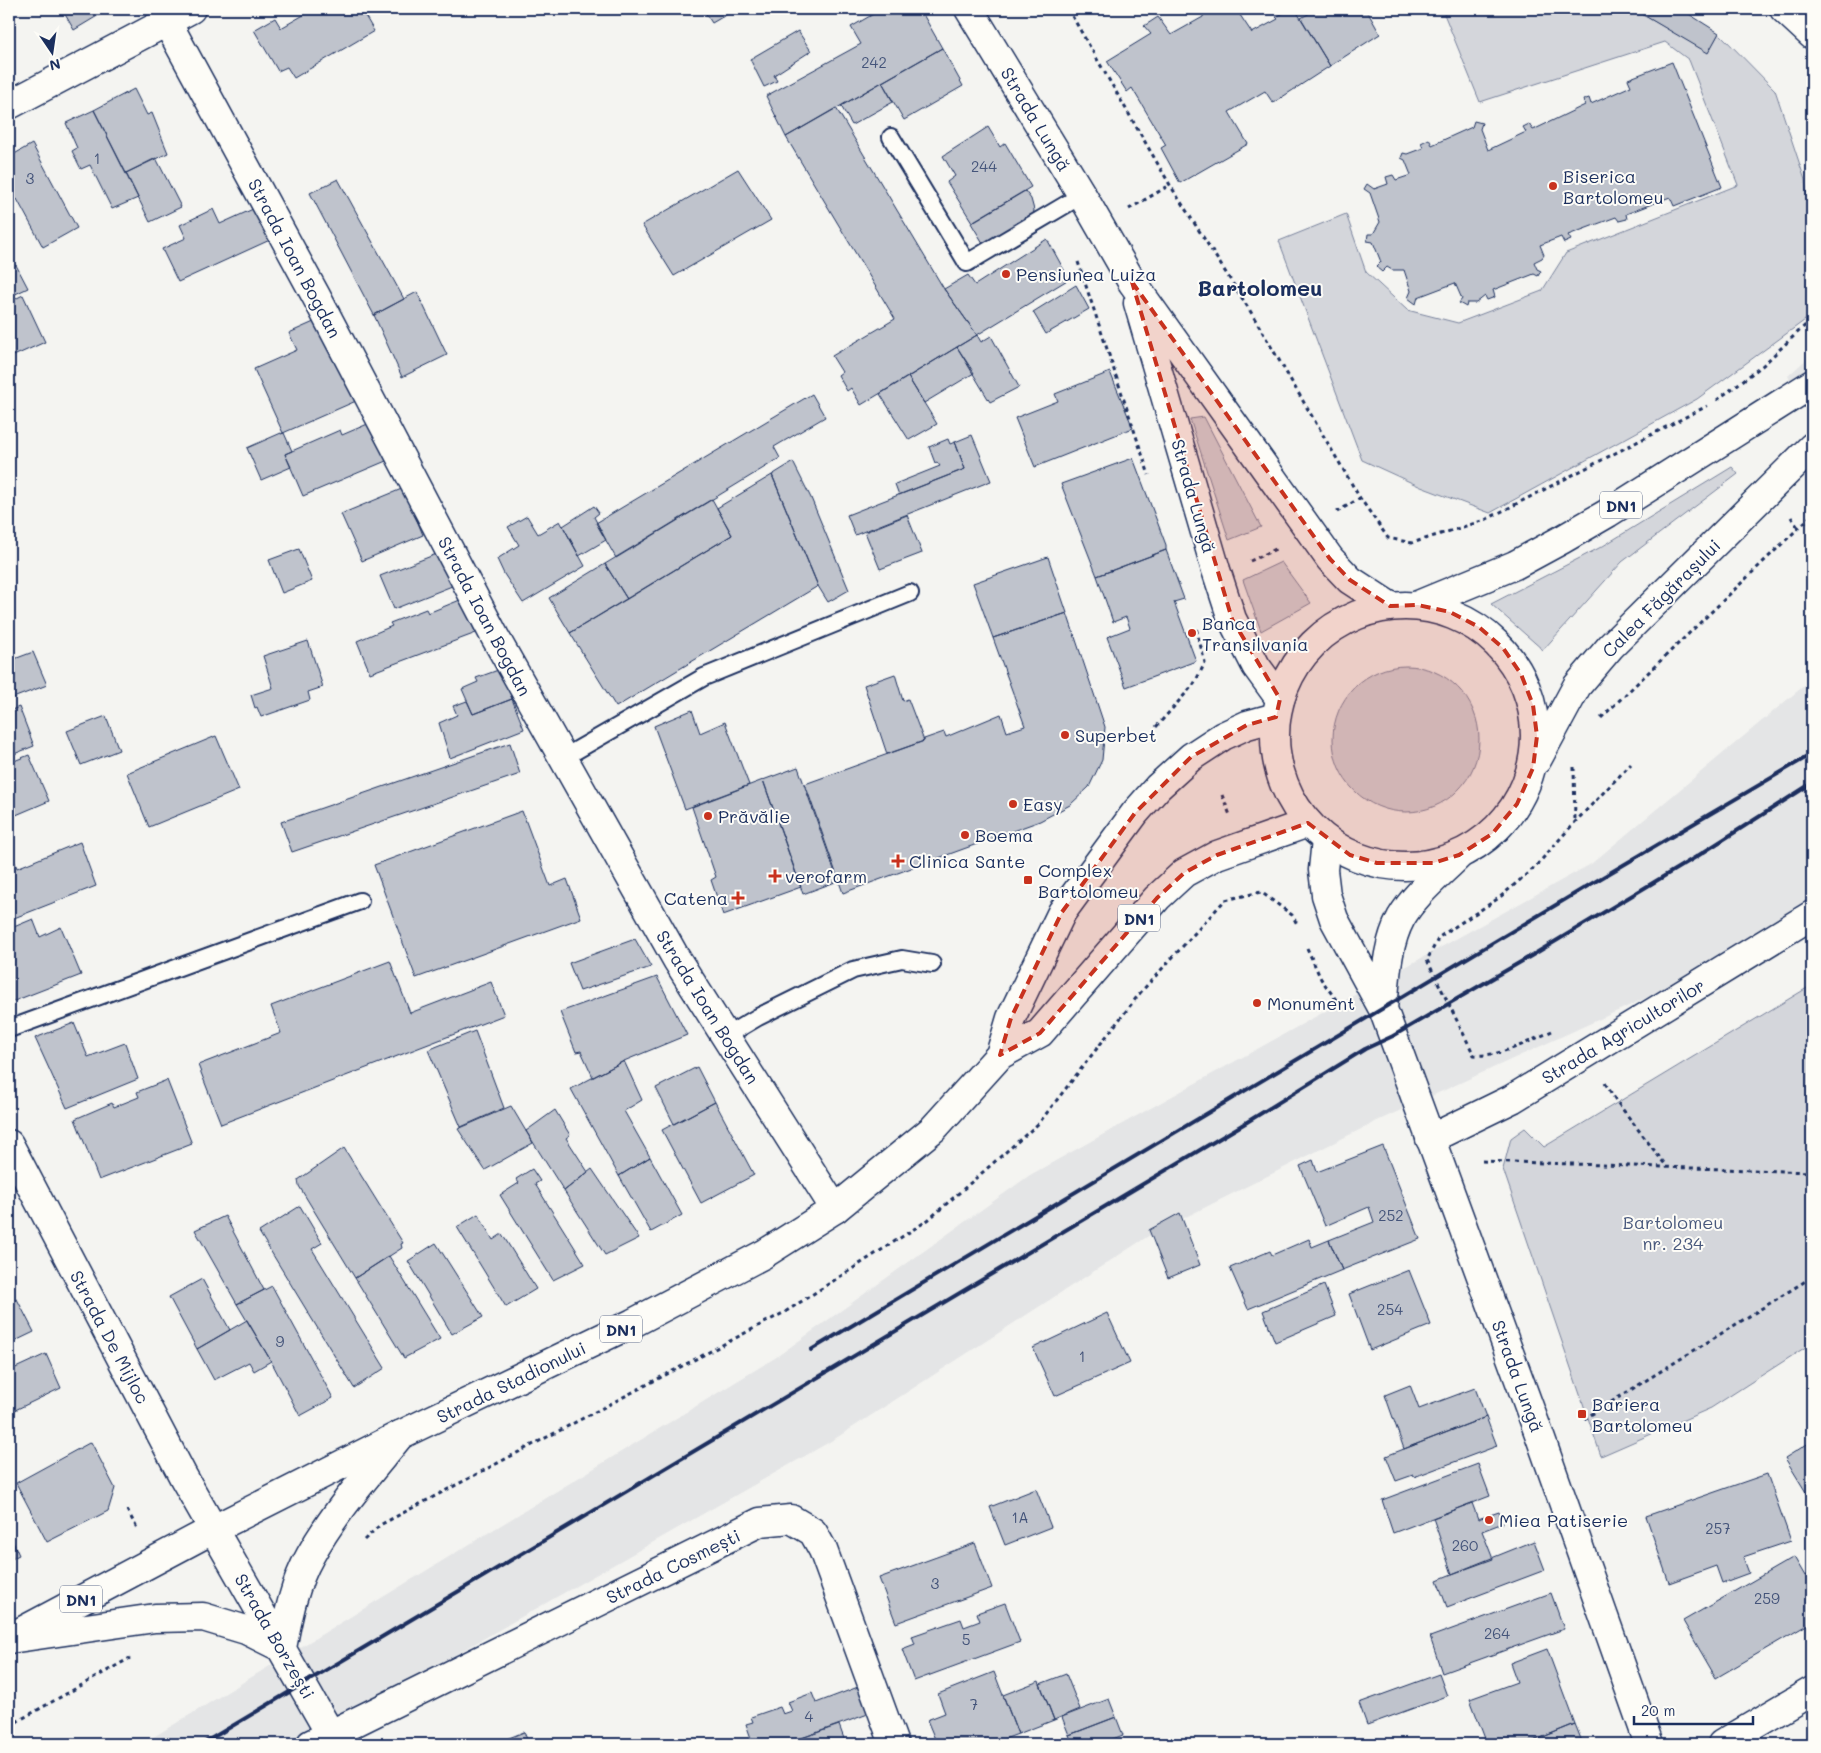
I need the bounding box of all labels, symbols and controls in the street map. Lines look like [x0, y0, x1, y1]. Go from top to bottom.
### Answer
north arrow [28, 28, 78, 78]
house number: 242 [861, 52, 887, 72]
text: N [48, 55, 62, 76]
street label: Strada Lungă [995, 62, 1077, 176]
house number: 1 [94, 148, 100, 168]
house number: 244 [971, 156, 997, 176]
place label: Biserica Bartolomeu [1563, 164, 1664, 209]
house number: 3 [26, 168, 35, 188]
street label: Strada Ioan Bogdan [243, 174, 347, 342]
marker: Biserica Bartolomeu [1547, 180, 1559, 192]
place label: Pensiunea Luiza [1016, 262, 1156, 286]
marker: Pensiunea Luiza [1000, 268, 1012, 280]
district label: Bartolomeu [1197, 273, 1323, 302]
street label: Strada Lungă [1166, 436, 1222, 556]
road number: DN1 [1600, 492, 1642, 518]
street label: Strada Ioan Bogdan [433, 532, 537, 700]
street label: Calea Făgărașului [1597, 534, 1725, 662]
place label: Banca Transilvania [1202, 611, 1308, 656]
marker: Banca Transilvania [1186, 627, 1198, 639]
place label: Superbet [1075, 723, 1157, 747]
marker: Superbet [1059, 729, 1071, 741]
place label: Easy [1023, 792, 1063, 816]
marker: Easy [1007, 798, 1019, 810]
place label: Prăvălie [718, 804, 790, 828]
marker: Prăvălie [702, 810, 714, 822]
place label: Boema [975, 823, 1034, 847]
marker: Boema [959, 829, 971, 841]
place label: Clinica Sante [909, 849, 1025, 873]
marker: Clinica Sante [891, 854, 905, 868]
place label: Complex Bartolomeu [1038, 858, 1139, 903]
place label: verofarm [785, 864, 867, 888]
marker: verofarm [769, 870, 781, 882]
marker: Complex Bartolomeu [1022, 874, 1034, 886]
place label: Catena [664, 886, 728, 910]
marker: Catena [732, 892, 744, 904]
road number: DN1 [1118, 904, 1160, 931]
street label: Strada Ioan Bogdan [651, 926, 765, 1088]
street label: Strada Agricultorilor [1537, 973, 1709, 1089]
place label: Monument [1267, 991, 1355, 1015]
marker: Monument [1251, 997, 1263, 1009]
house number: 252 [1378, 1205, 1404, 1225]
park label: Bartolomeu nr. 234 [1623, 1210, 1723, 1255]
street label: Strada De Mijloc [65, 1266, 155, 1408]
house number: 254 [1377, 1299, 1403, 1319]
road number: DN1 [600, 1316, 642, 1342]
street label: Strada Lungă [1487, 1317, 1549, 1435]
house number: 9 [276, 1331, 285, 1351]
street label: Strada Stadionului [432, 1335, 590, 1429]
house number: 1 [1079, 1346, 1085, 1366]
place label: Bariera Bartolomeu [1592, 1392, 1693, 1437]
marker: Bariera Bartolomeu [1576, 1408, 1588, 1420]
house number: 1A [1011, 1507, 1029, 1527]
place label: Miea Patiserie [1499, 1508, 1628, 1532]
marker: Miea Patiserie [1483, 1514, 1495, 1526]
house number: 257 [1705, 1518, 1731, 1538]
street label: Strada Cosmești [602, 1523, 744, 1609]
house number: 260 [1452, 1535, 1478, 1555]
street label: Strada Borzești [229, 1569, 321, 1703]
house number: 3 [931, 1573, 940, 1593]
road number: DN1 [60, 1586, 102, 1612]
house number: 259 [1754, 1588, 1780, 1608]
house number: 264 [1484, 1623, 1510, 1643]
house number: 5 [962, 1629, 970, 1649]
scale bar [1634, 1693, 1752, 1725]
house number: 7 [970, 1694, 978, 1714]
text: 20 m [1641, 1700, 1675, 1720]
house number: 4 [805, 1706, 814, 1726]

